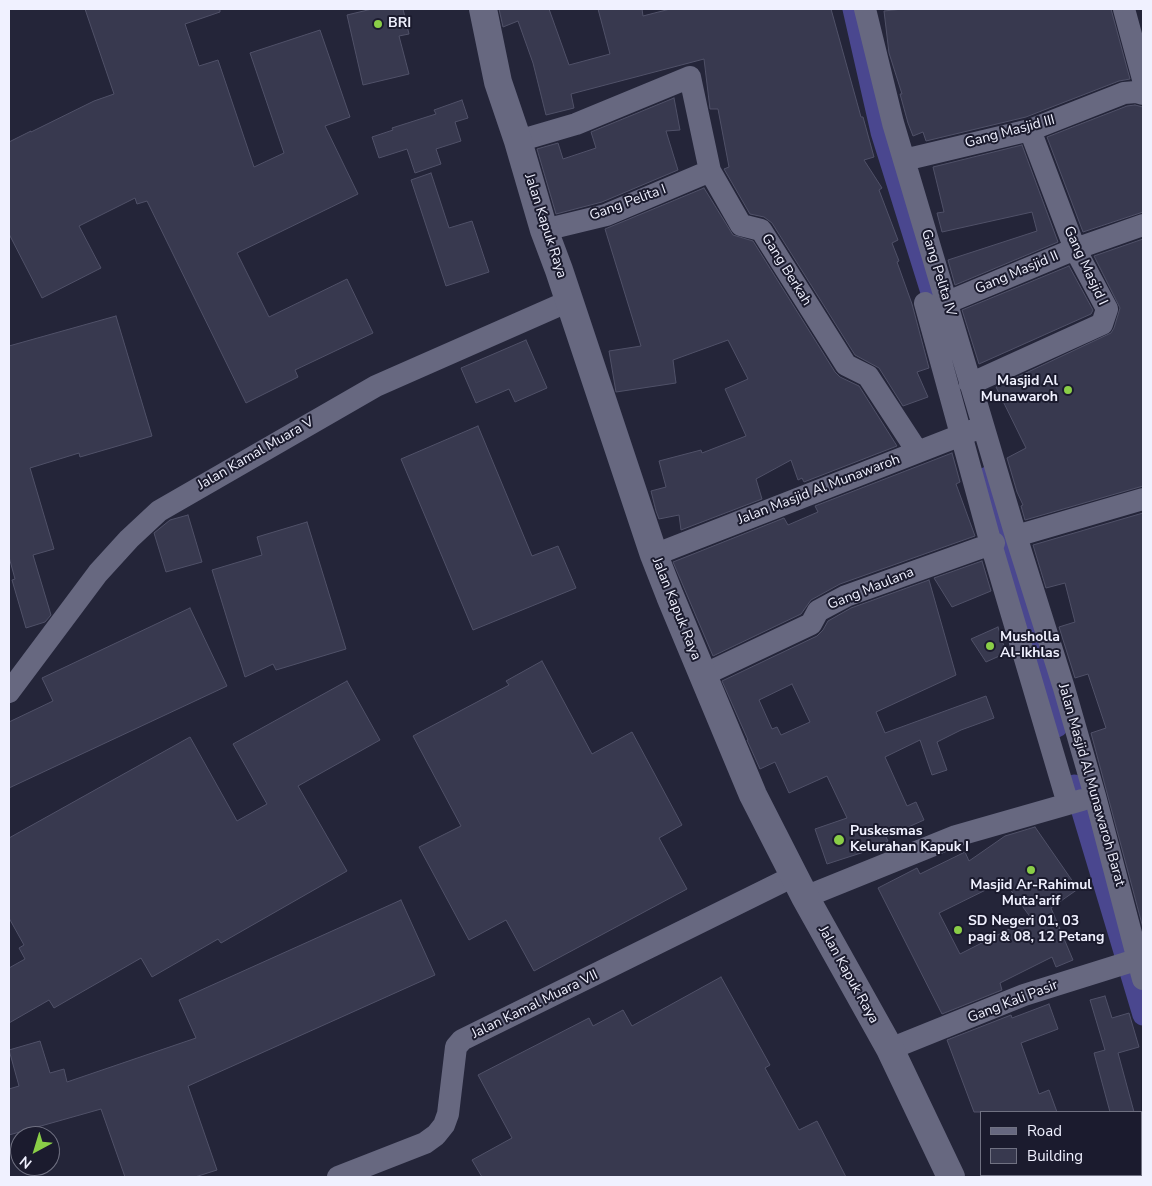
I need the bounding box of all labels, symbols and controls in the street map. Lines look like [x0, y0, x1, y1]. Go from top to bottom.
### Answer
place label: BRI [388, 16, 411, 32]
marker: BRI [372, 18, 384, 30]
street label: Gang Masjid III [963, 112, 1057, 152]
street label: Jalan Kapuk Raya [520, 172, 570, 280]
street label: Gang Pelita I [587, 181, 669, 225]
street label: Gang Masjid I [1059, 224, 1111, 308]
street label: Gang Pelita IV [917, 228, 959, 318]
street label: Gang Berkah [757, 231, 815, 309]
street label: Gang Masjid II [973, 248, 1061, 298]
place label: Masjid Al Munawaroh [981, 374, 1058, 407]
marker: Masjid Al Munawaroh [1062, 384, 1074, 396]
street label: Jalan Kamal Muara V [195, 414, 317, 494]
street label: Jalan Masjid Al Munawaroh [736, 451, 902, 529]
street label: Jalan Kapuk Raya [648, 555, 704, 663]
street label: Gang Maulana [825, 564, 917, 614]
place label: Musholla Al-Ikhlas [1000, 630, 1060, 662]
marker: Musholla Al-Ikhlas [984, 640, 996, 652]
street label: Jalan Masjid Al Munawaroh Barat [1054, 682, 1128, 888]
place label: Puskesmas Kelurahan Kapuk I [850, 824, 969, 856]
marker: Puskesmas Kelurahan Kapuk I [832, 833, 846, 847]
marker: Masjid Ar-Rahimul Muta'arif [1025, 864, 1037, 876]
place label: Masjid Ar-Rahimul Muta'arif [970, 878, 1092, 910]
place label: SD Negeri 01, 03 pagi & 08, 12 Petang [968, 914, 1104, 946]
street label: Jalan Kapuk Raya [814, 923, 882, 1027]
marker: SD Negeri 01, 03 pagi & 08, 12 Petang [952, 924, 964, 936]
street label: Jalan Kamal Muara VII [469, 967, 601, 1043]
street label: Gang Kali Pasir [965, 977, 1061, 1027]
legend [980, 1111, 1142, 1176]
text: Road [1027, 1121, 1062, 1141]
north arrow [10, 1126, 60, 1176]
text: Building [1027, 1146, 1083, 1166]
text: N [16, 1152, 36, 1173]

